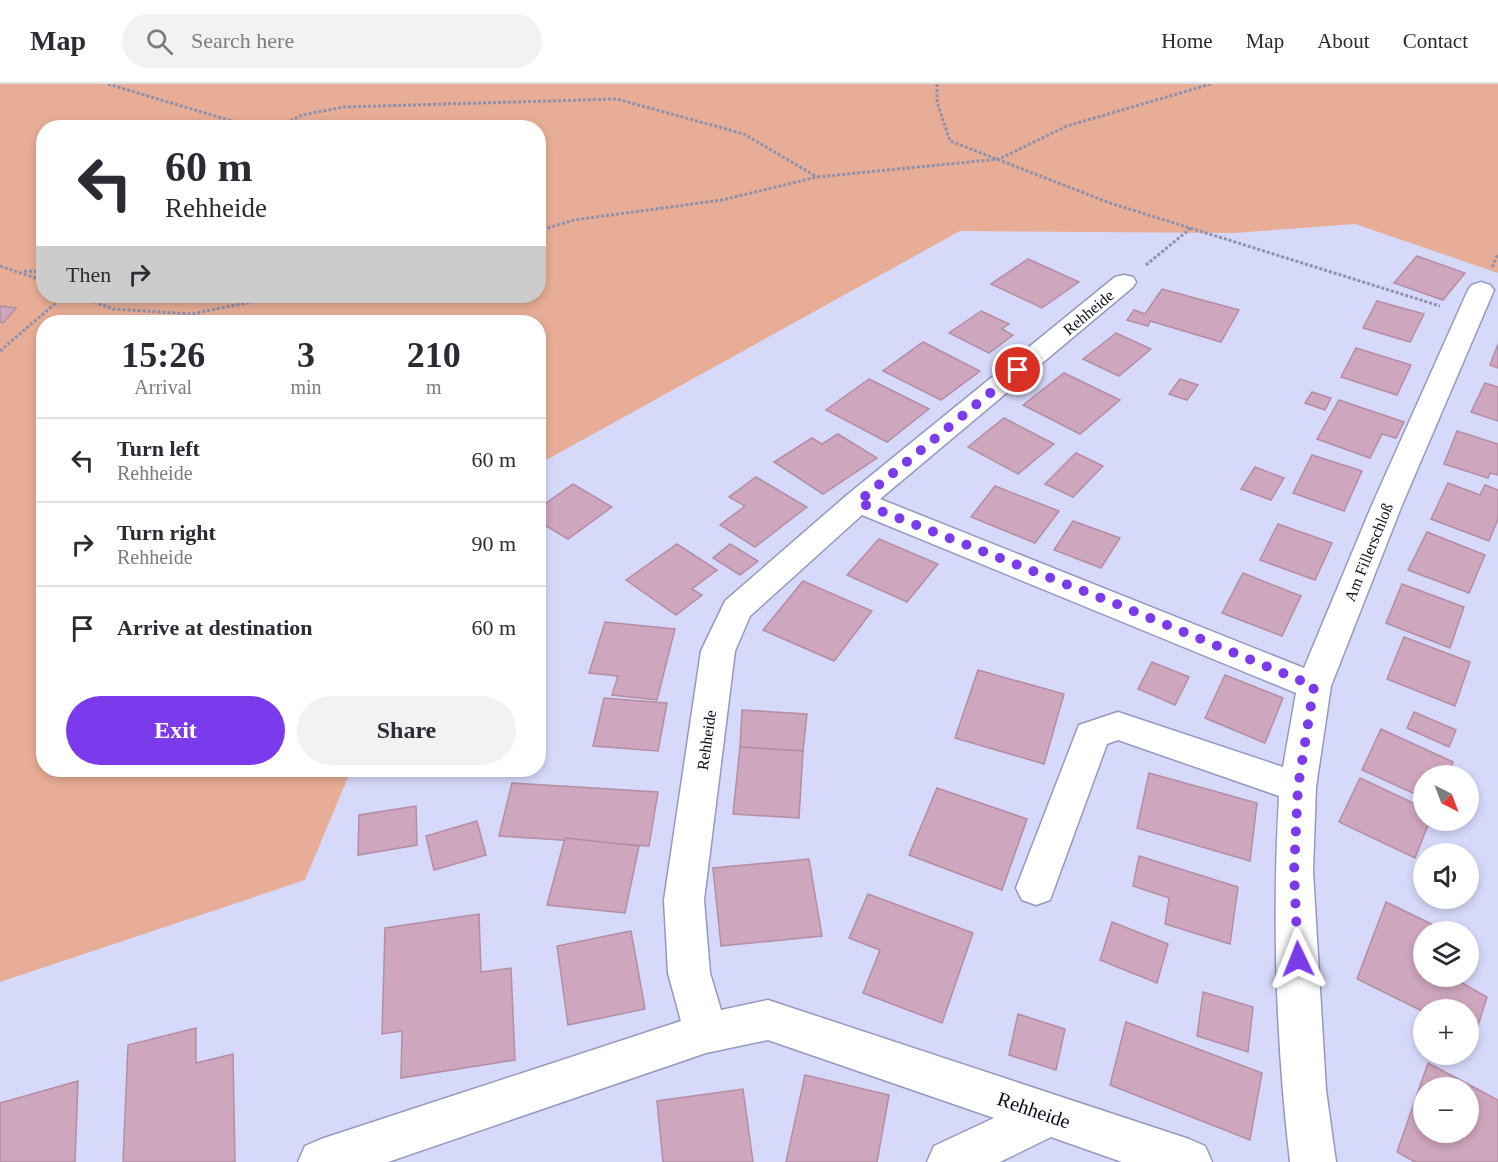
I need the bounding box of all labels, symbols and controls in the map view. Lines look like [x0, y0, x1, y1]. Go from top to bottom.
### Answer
search box [122, 14, 542, 68]
text: Map [30, 25, 86, 56]
icon: search [143, 25, 176, 58]
text: Search here [191, 28, 294, 53]
text: Home [1161, 29, 1213, 53]
text: Map [1246, 29, 1284, 53]
text: About [1317, 29, 1370, 53]
text: Contact [1403, 29, 1468, 53]
icon: left [66, 144, 144, 222]
text: 60 m [165, 144, 253, 190]
text: Rehheide [165, 193, 267, 223]
icon: right [123, 258, 156, 291]
text: Then [66, 262, 111, 287]
street label: Rehheide [1060, 286, 1117, 338]
text: 15:26 [121, 335, 205, 375]
text: 3 [297, 335, 315, 375]
text: 210 [407, 335, 461, 375]
pin [992, 344, 1043, 395]
icon: arrive [1001, 353, 1034, 386]
text: Arrival [134, 376, 192, 398]
text: min [290, 376, 322, 398]
text: m [426, 376, 442, 398]
text: Turn left [117, 436, 200, 461]
icon: left [66, 444, 99, 477]
text: 60 m [471, 447, 516, 472]
text: Rehheide [117, 462, 193, 484]
street label: Am Fillerschloß [1341, 501, 1396, 604]
text: Turn right [117, 520, 216, 545]
icon: right [66, 528, 99, 561]
text: 90 m [471, 531, 516, 556]
text: Rehheide [117, 546, 193, 568]
icon: arrive [66, 612, 99, 645]
text: Arrive at destination [117, 615, 313, 640]
text: 60 m [471, 615, 516, 640]
button: Exit [66, 696, 285, 765]
button: Share [297, 696, 516, 765]
street label: Rehheide [694, 709, 719, 771]
north arrow [1413, 765, 1479, 831]
map controls [1413, 765, 1479, 1143]
button: sound [1413, 843, 1479, 909]
button: layers [1413, 921, 1479, 987]
position arrow [1266, 927, 1330, 991]
button: + [1413, 999, 1479, 1065]
button: − [1413, 1077, 1479, 1143]
street label: Rehheide [995, 1087, 1073, 1133]

